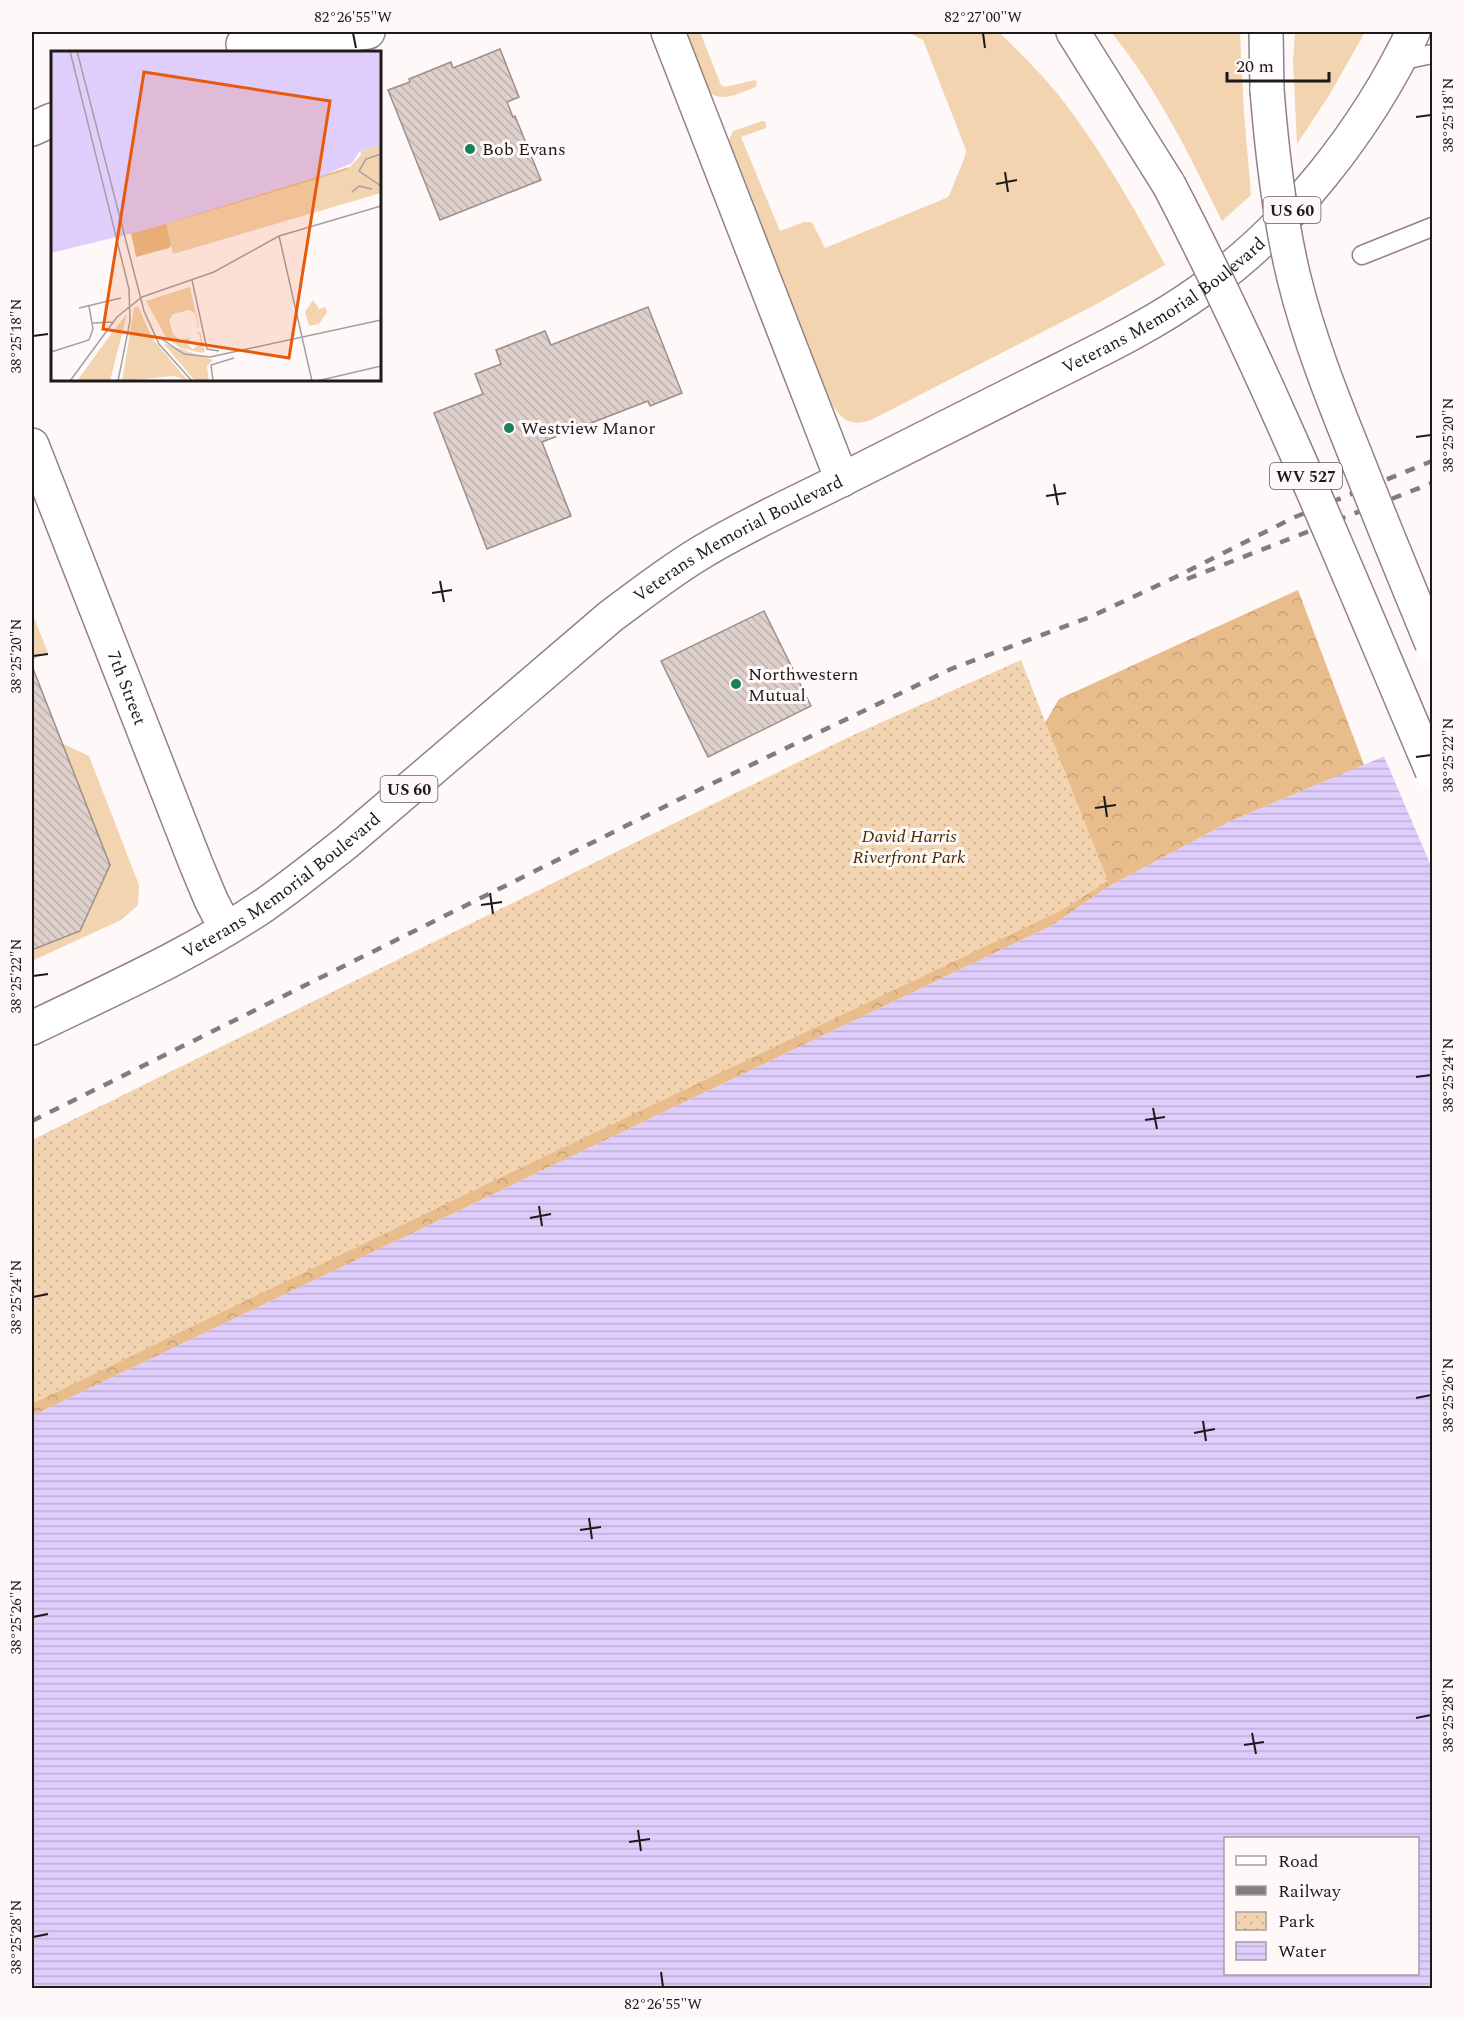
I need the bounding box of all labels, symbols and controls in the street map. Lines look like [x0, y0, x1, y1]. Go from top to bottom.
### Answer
text: 82°26'55"W [314, 6, 392, 29]
text: 82°27'00"W [944, 6, 1022, 29]
scale bar [1227, 45, 1329, 83]
inset map [51, 51, 381, 381]
text: 20 m [1236, 53, 1274, 80]
text: 38°25'18"N [1437, 77, 1460, 153]
place label: Bob Evans [482, 136, 566, 163]
marker: Bob Evans [463, 142, 477, 156]
road number: US 60 [1264, 197, 1320, 223]
street label: Veterans Memorial Boulevard [1057, 231, 1272, 381]
text: 38°25'18"N [5, 298, 28, 374]
text: 38°25'20"N [1437, 397, 1460, 473]
place label: Westview Manor [521, 415, 655, 442]
marker: Westview Manor [502, 421, 516, 435]
road number: WV 527 [1270, 463, 1342, 489]
street label: Veterans Memorial Boulevard [628, 468, 848, 609]
text: 38°25'20"N [5, 618, 28, 694]
street label: 7th Street [100, 647, 153, 729]
place label: Northwestern Mutual [748, 661, 858, 709]
marker: Northwestern Mutual [729, 677, 743, 691]
text: 38°25'22"N [1437, 717, 1460, 793]
road number: US 60 [380, 776, 438, 802]
street label: Veterans Memorial Boulevard [177, 806, 387, 966]
park label: David Harris Riverfront Park [853, 823, 966, 871]
text: 38°25'22"N [5, 938, 28, 1014]
text: 38°25'24"N [1437, 1037, 1460, 1113]
text: 38°25'24"N [5, 1259, 28, 1335]
text: 38°25'26"N [1437, 1357, 1460, 1433]
text: 38°25'26"N [5, 1579, 28, 1655]
text: 38°25'28"N [1437, 1677, 1460, 1753]
legend [1224, 1837, 1419, 1975]
text: Road [1278, 1848, 1319, 1875]
text: Railway [1278, 1878, 1342, 1905]
text: 38°25'28"N [5, 1899, 28, 1975]
text: Park [1278, 1908, 1315, 1935]
text: Water [1278, 1938, 1326, 1965]
text: 82°26'55"W [624, 1993, 702, 2016]

